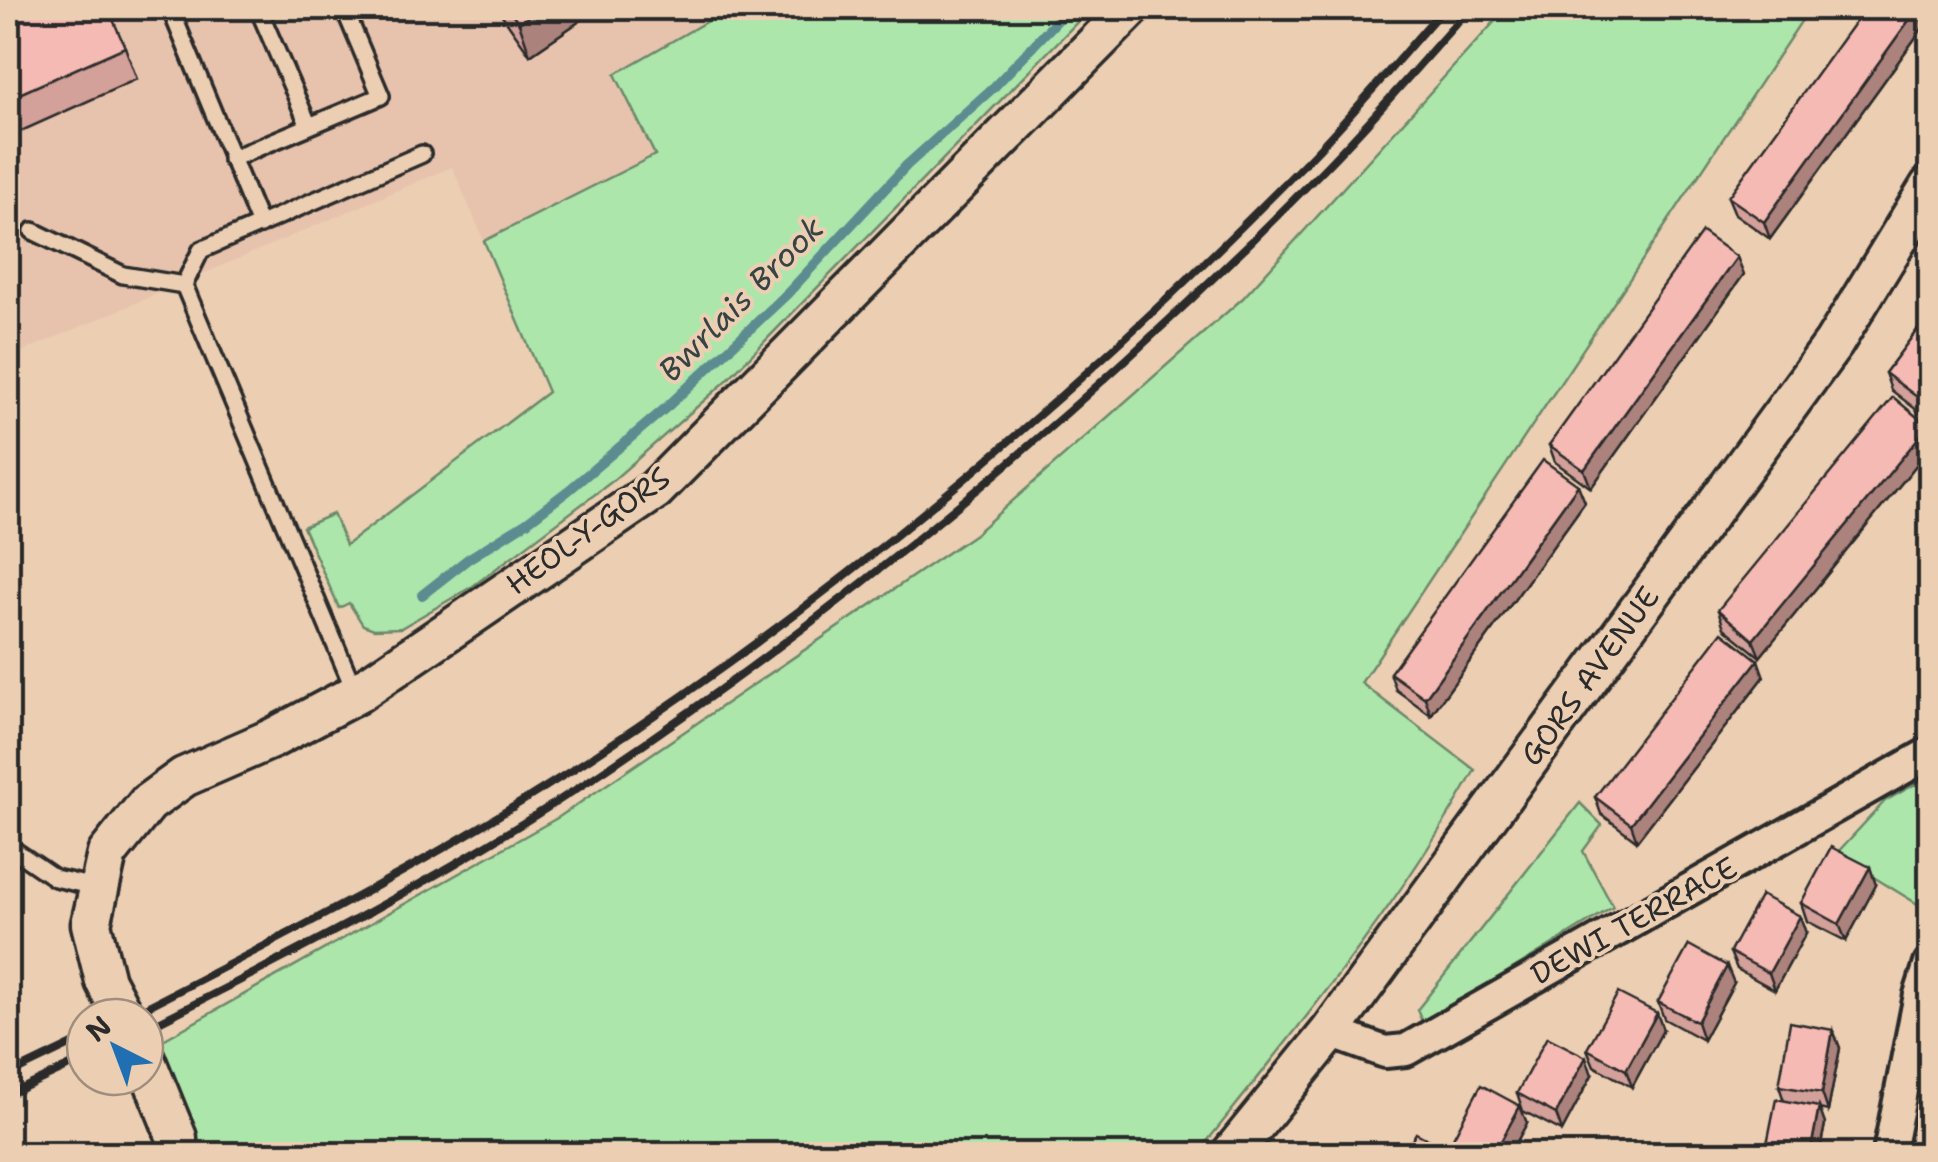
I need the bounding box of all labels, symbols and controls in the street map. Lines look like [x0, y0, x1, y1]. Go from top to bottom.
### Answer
water label: Bwrlais Brook [649, 207, 833, 391]
street label: HEOL-Y-GORS [497, 457, 678, 604]
street label: GORS AVENUE [1511, 578, 1669, 774]
street label: DEWI TERRACE [1523, 847, 1744, 994]
north arrow [65, 997, 165, 1097]
text: N [77, 1007, 119, 1050]

